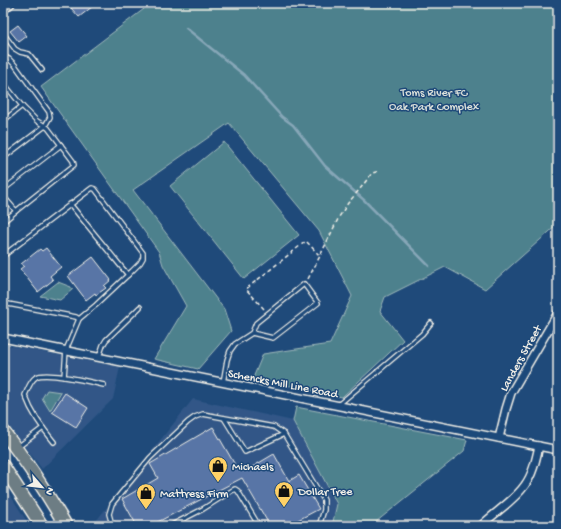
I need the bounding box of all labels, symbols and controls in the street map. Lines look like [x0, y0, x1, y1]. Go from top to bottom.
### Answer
park label: Toms River FC Oak Park Complex [389, 87, 480, 115]
street label: Landers Street [498, 322, 546, 395]
street label: Schencks Mill Line Road [226, 367, 340, 403]
shop icon: Michaels [207, 455, 229, 483]
place label: Michaels [232, 461, 274, 475]
north arrow [22, 467, 62, 507]
shop icon: Dollar Tree [273, 480, 295, 508]
shop icon: Mattress Firm [135, 482, 157, 510]
text: N [42, 485, 56, 497]
place label: Dollar Tree [297, 486, 353, 500]
place label: Mattress Firm [160, 488, 229, 502]

